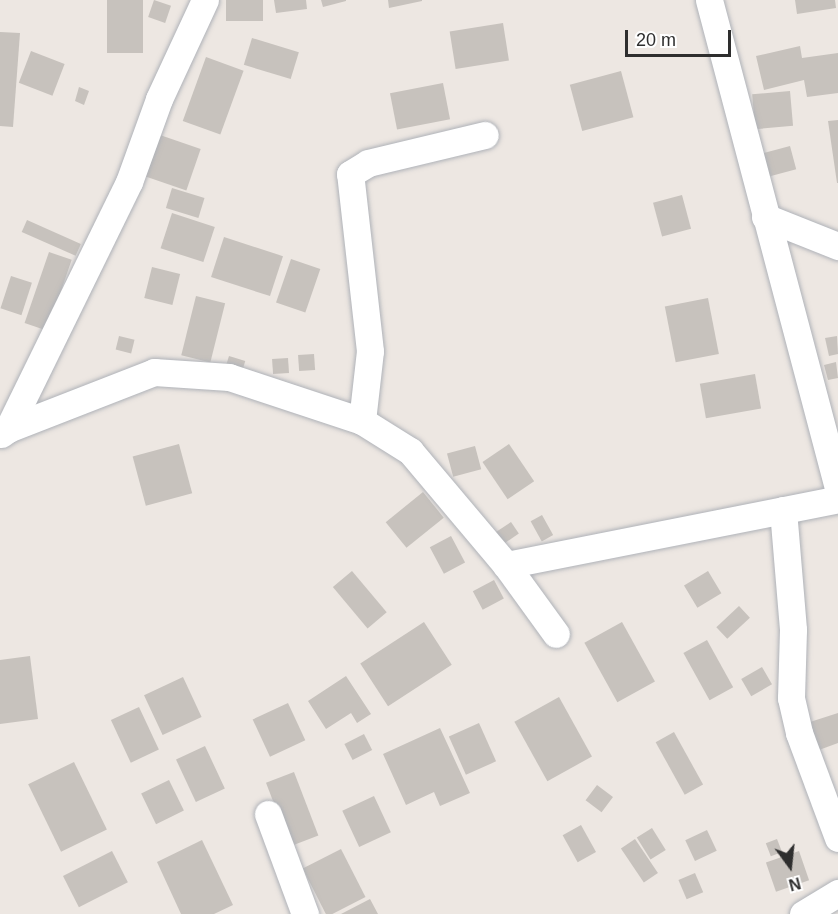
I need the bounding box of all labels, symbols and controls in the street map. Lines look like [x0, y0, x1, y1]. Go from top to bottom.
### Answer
scale bar [628, 18, 734, 56]
text: 20 m [636, 30, 676, 50]
north arrow [760, 836, 820, 896]
text: N [787, 874, 803, 894]

